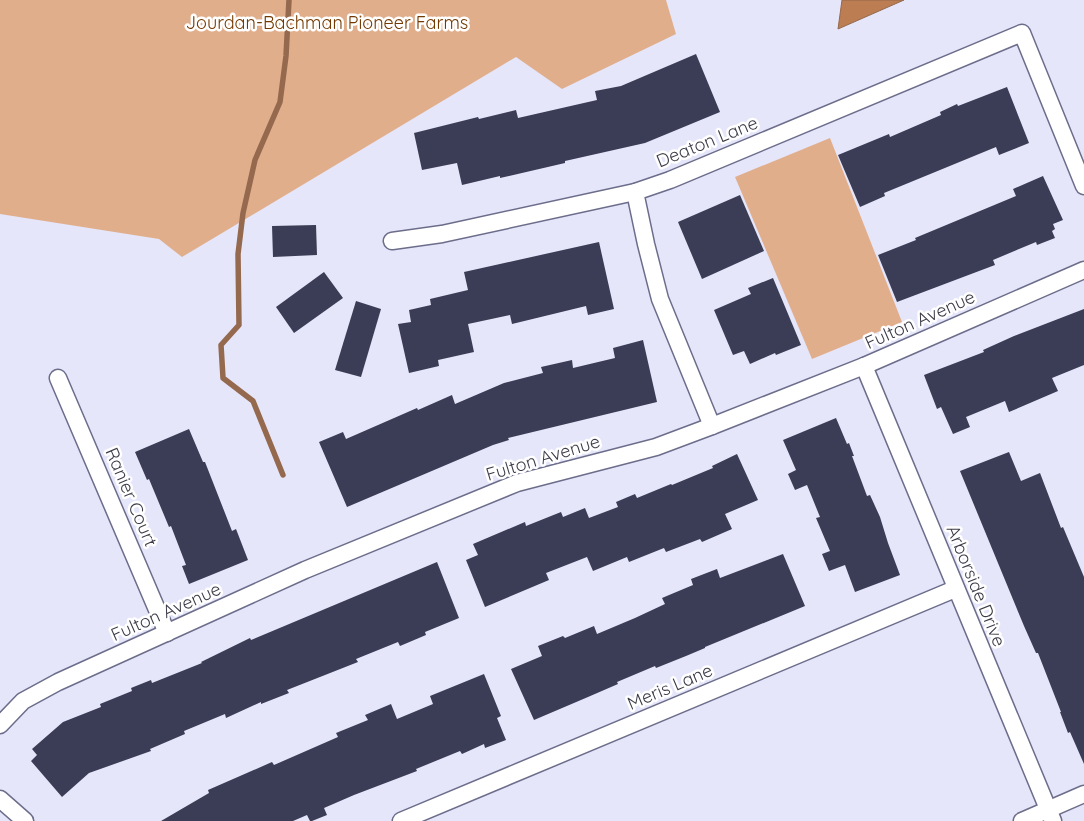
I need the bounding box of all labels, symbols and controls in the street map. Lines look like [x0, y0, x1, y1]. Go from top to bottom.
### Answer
park label: Jourdan-Bachman Pioneer Farms [186, 11, 468, 34]
street label: Deaton Lane [653, 111, 761, 172]
street label: Fulton Avenue [861, 285, 978, 354]
street label: Fulton Avenue [483, 429, 603, 486]
street label: Ranier Court [100, 444, 163, 550]
street label: Arborside Drive [942, 522, 1011, 650]
street label: Fulton Avenue [107, 577, 224, 646]
street label: Meris Lane [624, 658, 716, 715]

